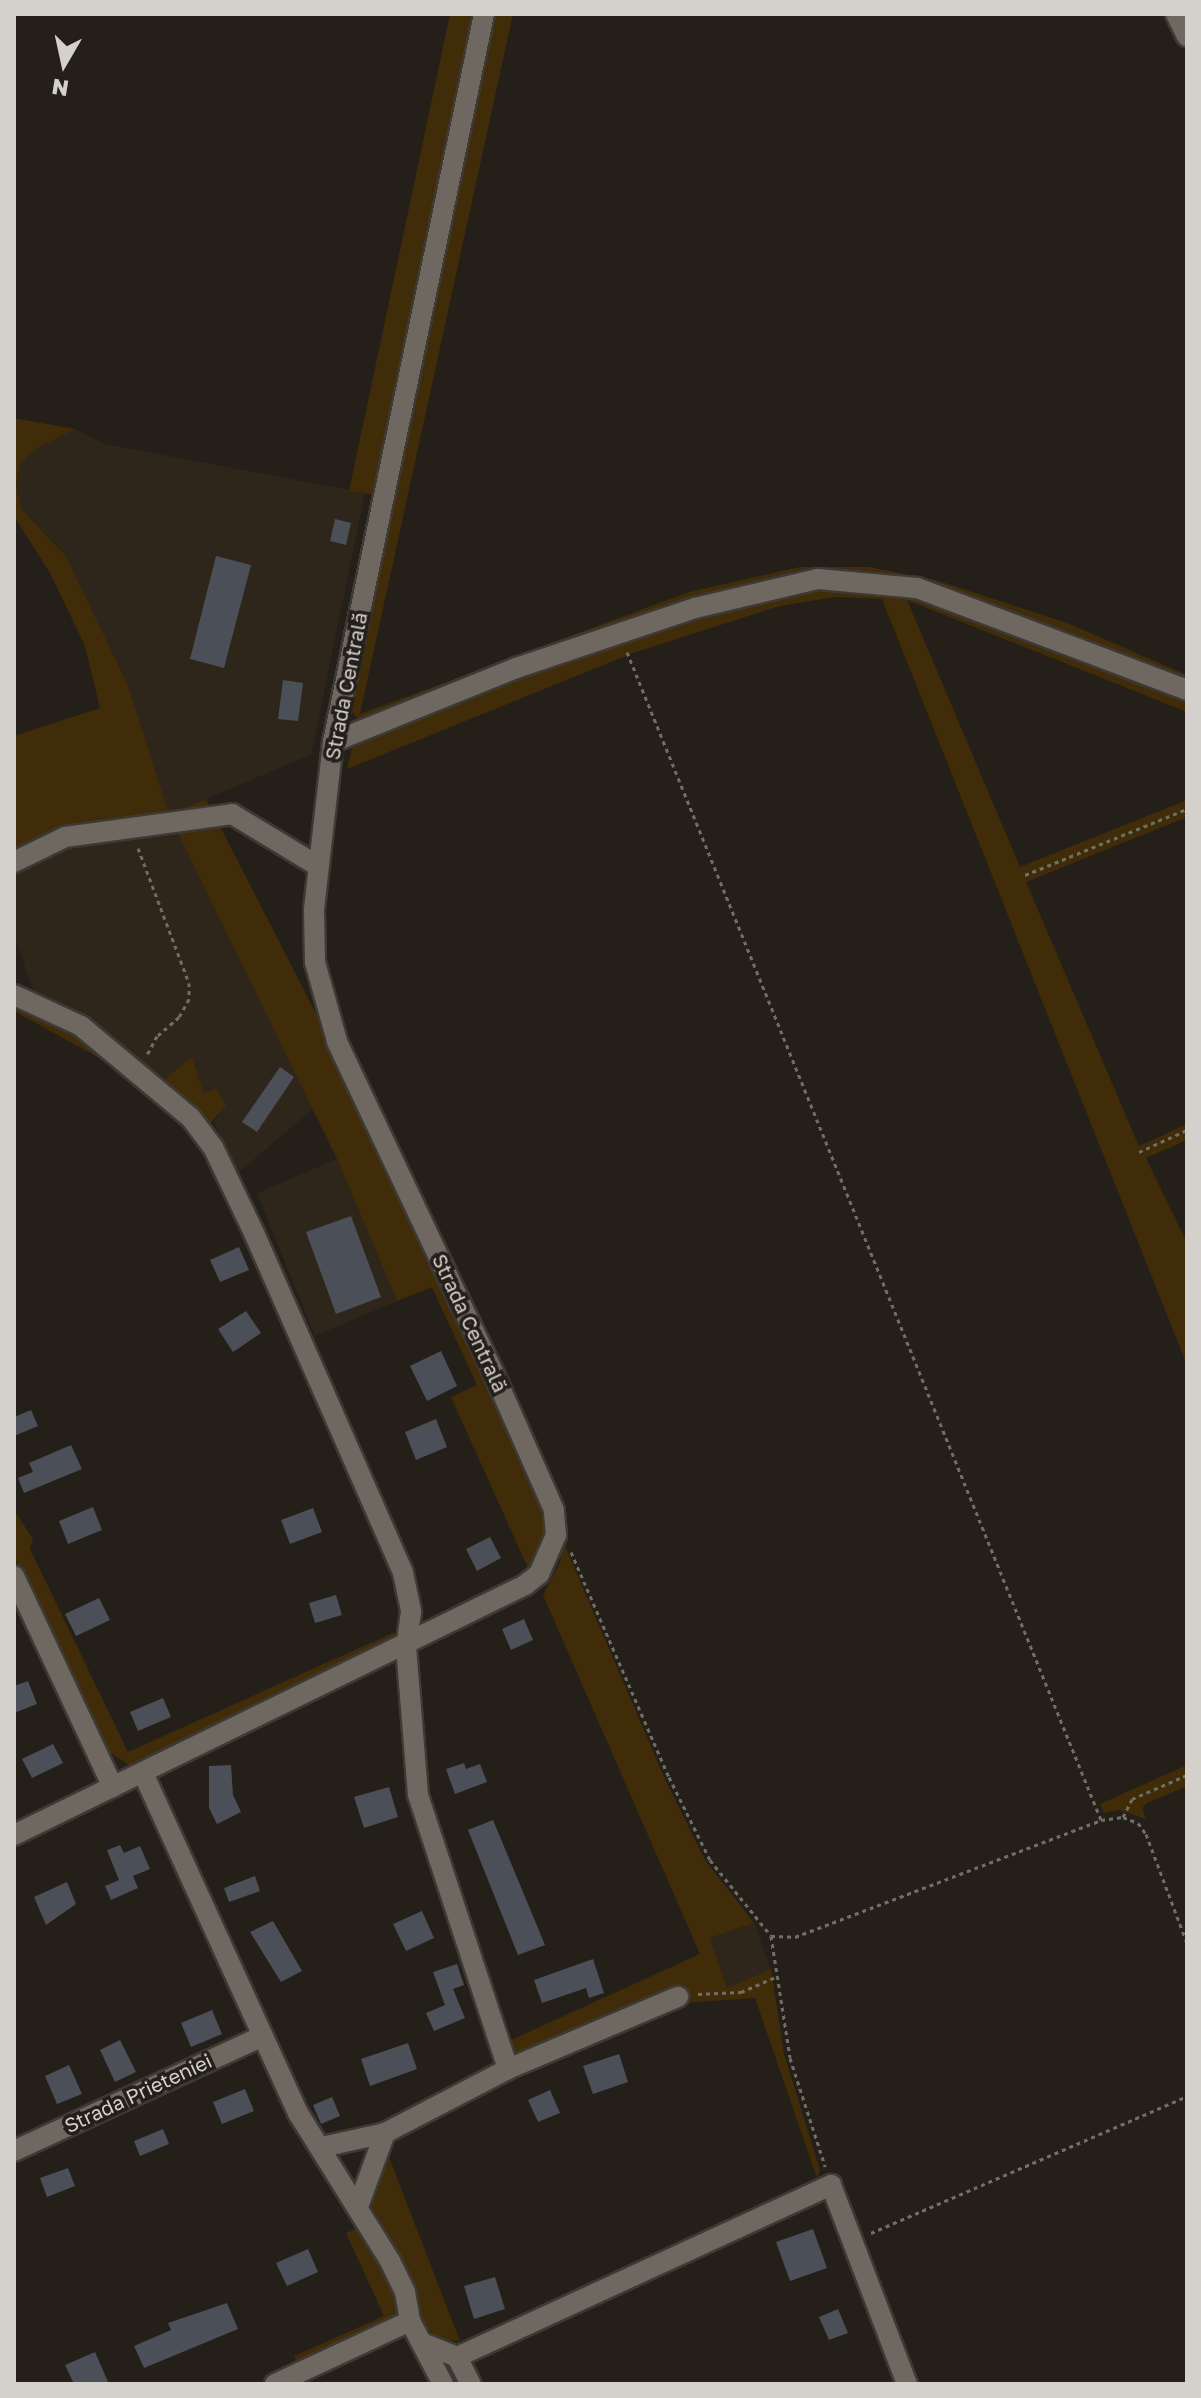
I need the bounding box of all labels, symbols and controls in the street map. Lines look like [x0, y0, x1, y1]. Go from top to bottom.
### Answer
north arrow [24, 24, 104, 104]
text: N [50, 74, 71, 103]
street label: Strada Centrală [320, 610, 372, 762]
street label: Strada Centrală [427, 1250, 513, 1396]
street label: Strada Prieteniei [60, 2048, 216, 2138]

